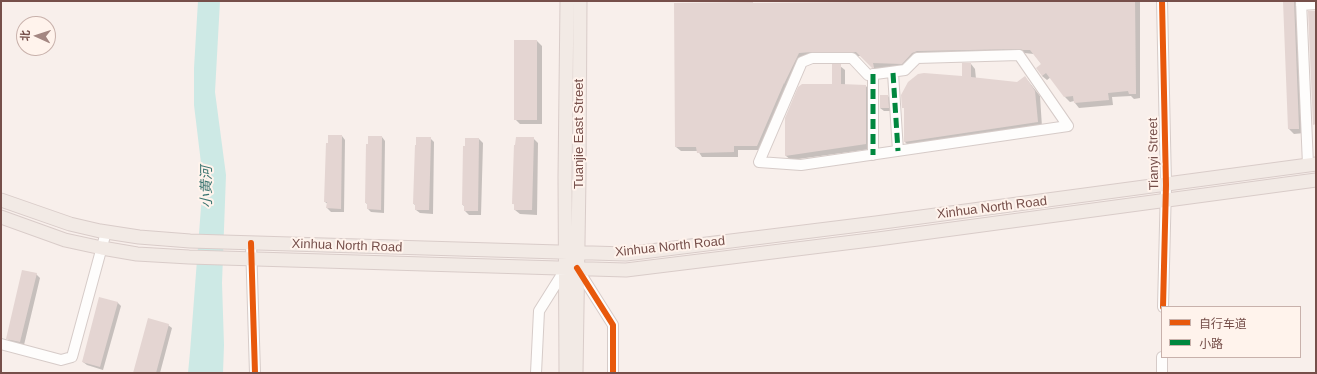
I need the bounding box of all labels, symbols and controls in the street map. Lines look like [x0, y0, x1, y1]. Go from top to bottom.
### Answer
north arrow [16, 16, 56, 56]
text: 北 [19, 30, 31, 41]
street label: Tuanjie East Street [571, 79, 587, 189]
street label: Tianyi Street [1146, 118, 1162, 190]
water label: 小黄河 [199, 166, 215, 208]
street label: Xinhua North Road [936, 194, 1048, 222]
street label: Xinhua North Road [614, 233, 726, 261]
street label: Xinhua North Road [291, 236, 403, 256]
legend [1161, 306, 1301, 358]
text: 自行车道 [1199, 317, 1247, 331]
text: 小路 [1199, 337, 1223, 351]

